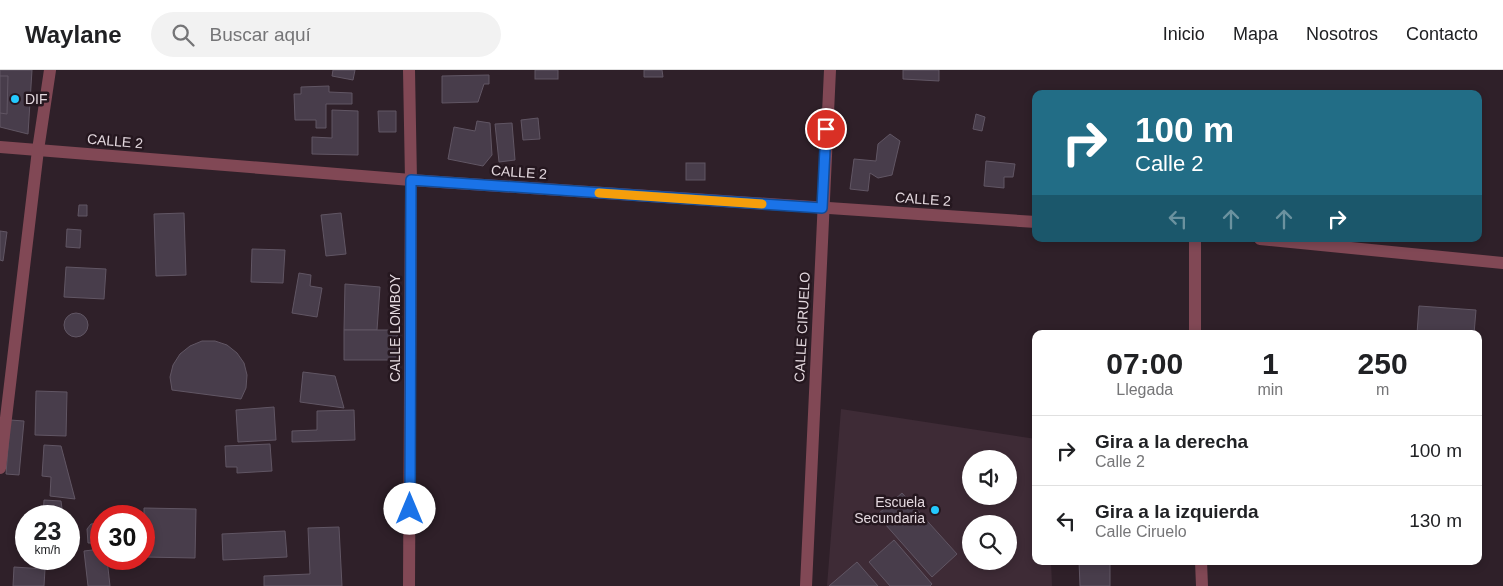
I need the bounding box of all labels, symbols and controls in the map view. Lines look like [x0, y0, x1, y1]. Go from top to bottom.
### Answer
search box [151, 12, 501, 57]
text: Waylane [25, 21, 121, 48]
icon: search [169, 21, 197, 49]
text: Buscar aquí [209, 24, 311, 45]
text: Inicio [1163, 24, 1205, 44]
text: Mapa [1233, 24, 1278, 44]
text: Nosotros [1306, 24, 1378, 44]
text: Contacto [1406, 24, 1478, 44]
place label: DIF [25, 91, 48, 107]
marker: DIF [9, 93, 21, 105]
pin [805, 108, 847, 150]
icon: right [1052, 110, 1117, 175]
text: 100 m [1135, 110, 1234, 149]
icon: arrive [812, 115, 840, 143]
street label: CALLE 2 [86, 131, 144, 151]
text: Calle 2 [1135, 151, 1203, 176]
street label: CALLE 2 [490, 162, 548, 182]
street label: CALLE 2 [894, 189, 952, 209]
icon: left [1164, 205, 1192, 233]
icon: ahead [1217, 205, 1245, 233]
icon: ahead [1270, 205, 1298, 233]
icon: right [1323, 205, 1351, 233]
street label: CALLE CIRUELO [791, 271, 813, 383]
street label: CALLE LOMBOY [387, 273, 403, 382]
text: 07:00 [1106, 347, 1183, 380]
text: 1 [1262, 347, 1279, 380]
text: 250 [1358, 347, 1408, 380]
text: Llegada [1116, 381, 1173, 398]
text: min [1257, 381, 1283, 398]
text: m [1376, 381, 1389, 398]
text: Gira a la derecha [1095, 431, 1248, 452]
icon: right [1052, 437, 1080, 465]
text: 100 m [1409, 440, 1462, 461]
map controls [962, 450, 1017, 570]
button: sound [962, 450, 1017, 505]
text: Calle 2 [1095, 453, 1145, 470]
position arrow [383, 482, 435, 534]
place label: Escuela Secundaria [854, 494, 925, 526]
text: Gira a la izquierda [1095, 501, 1259, 522]
marker: Escuela Secundaria [929, 504, 941, 516]
speed limit sign: 30 [90, 505, 155, 570]
icon: left [1052, 507, 1080, 535]
text: 130 m [1409, 510, 1462, 531]
button: search [962, 515, 1017, 570]
text: 23 [34, 517, 61, 545]
text: Calle Ciruelo [1095, 523, 1187, 540]
text: km/h [34, 543, 61, 557]

